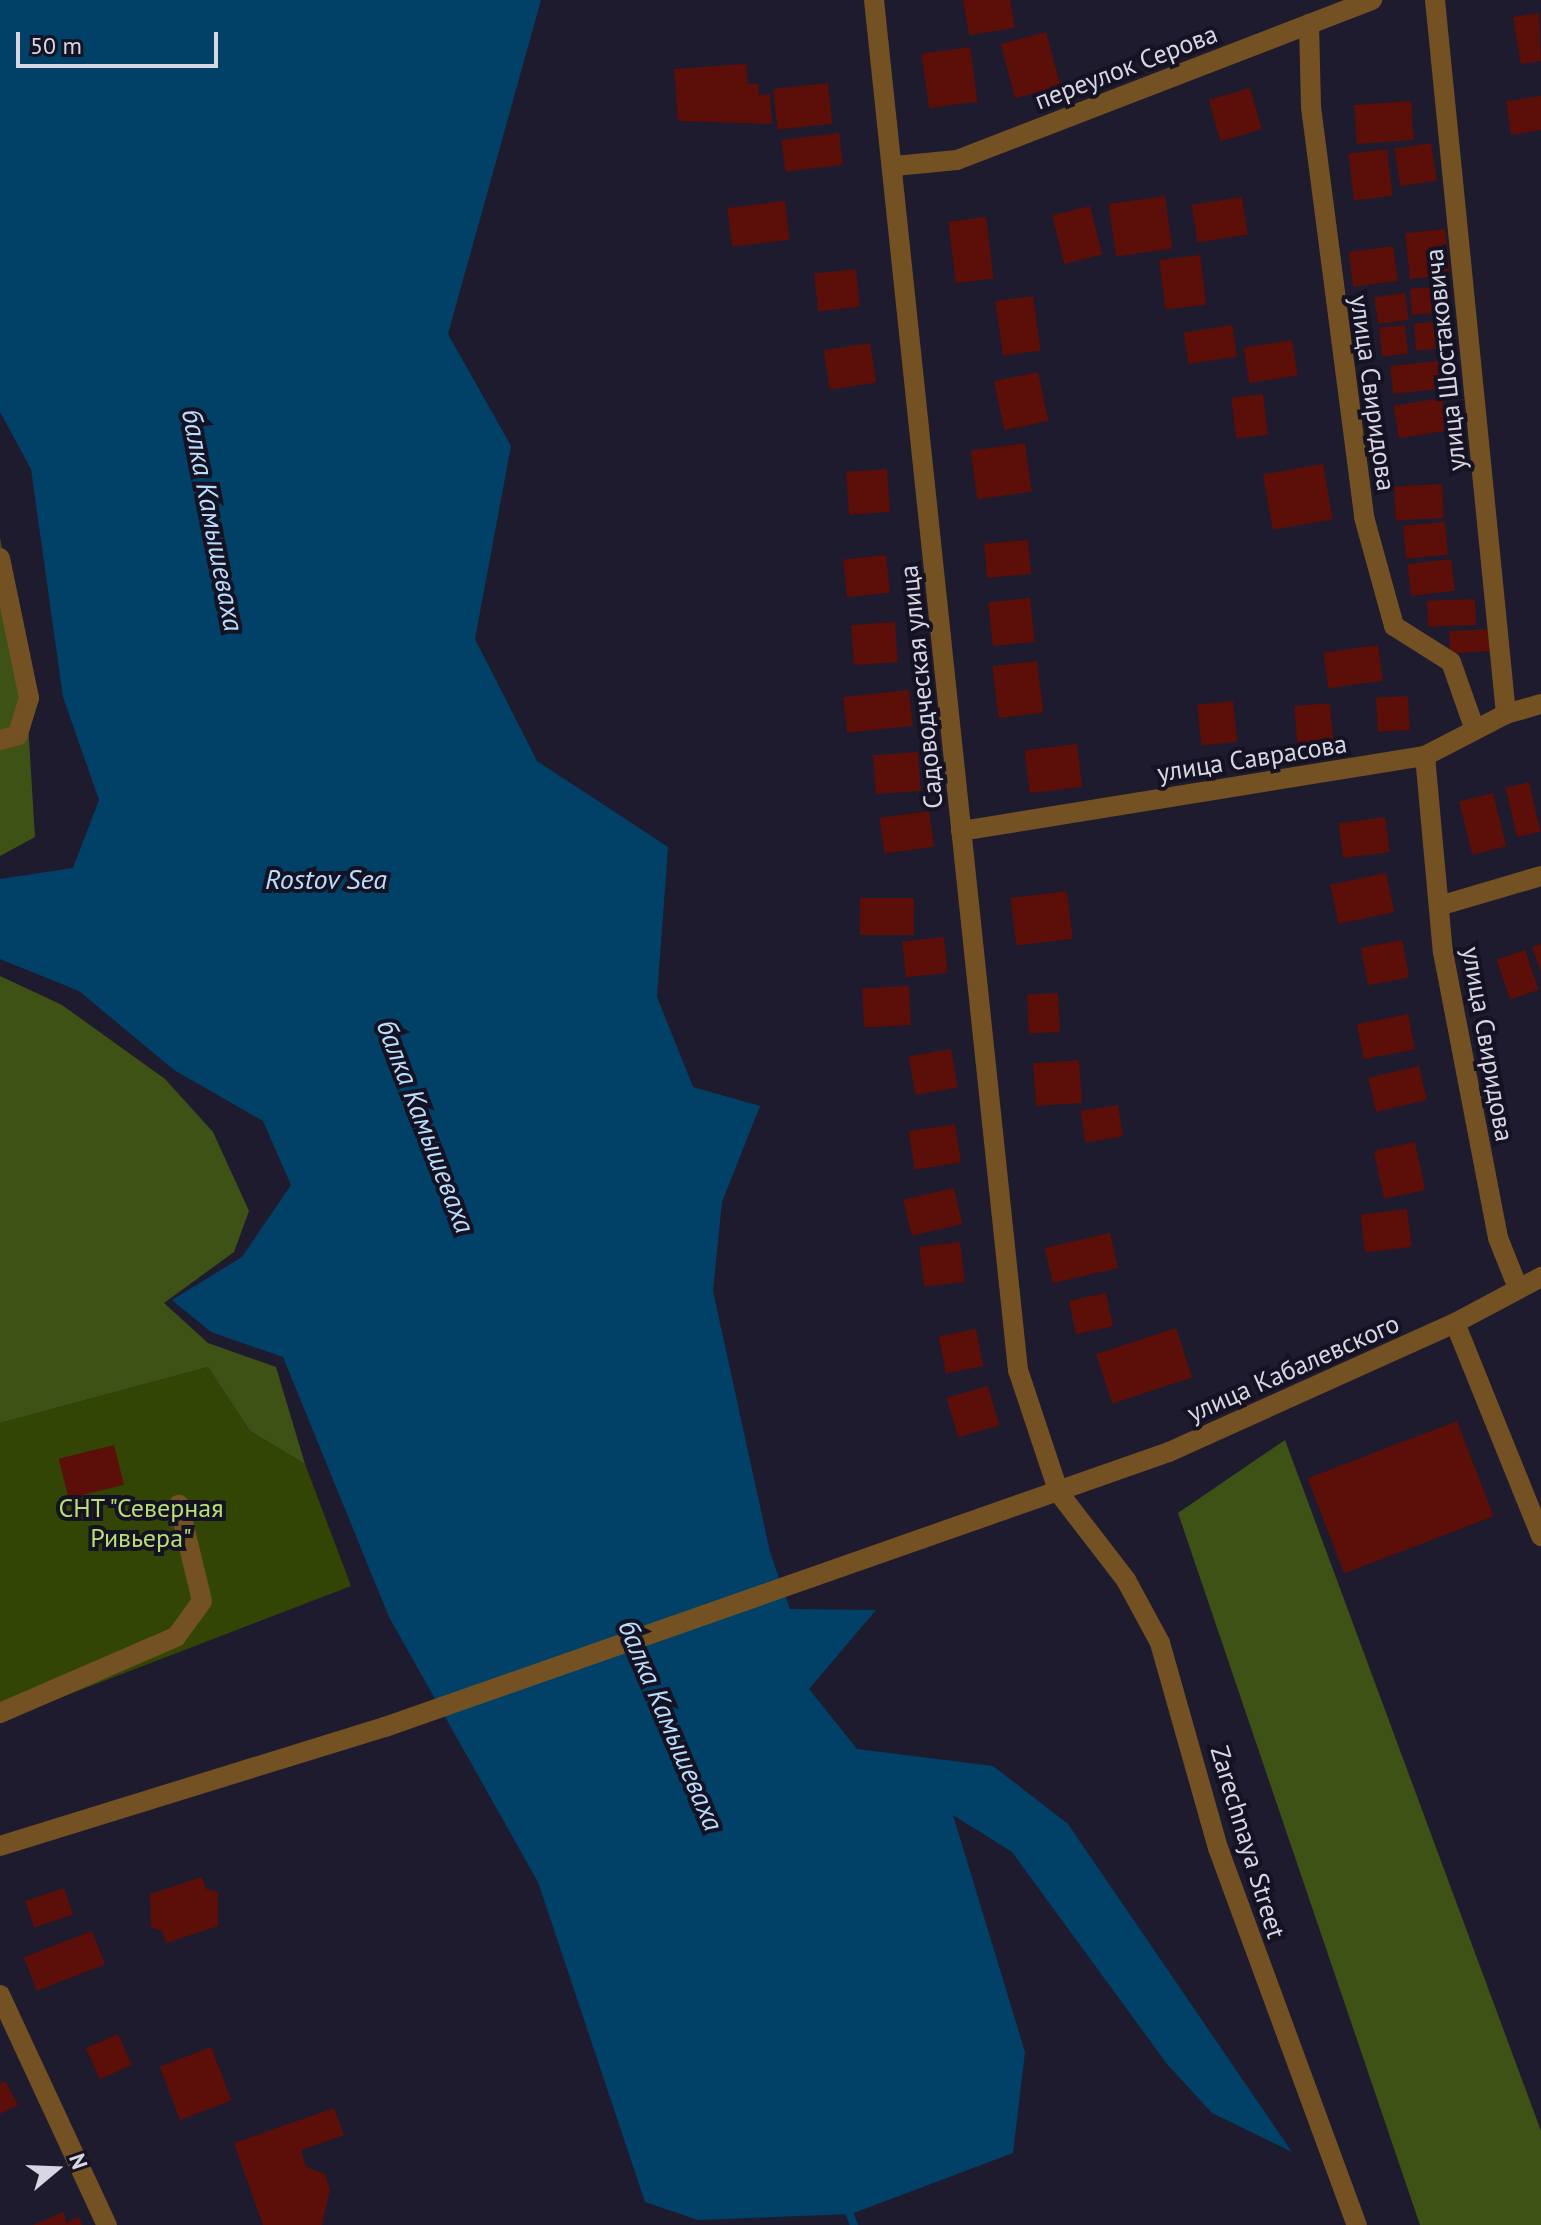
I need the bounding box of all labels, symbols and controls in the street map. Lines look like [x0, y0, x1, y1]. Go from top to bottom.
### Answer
scale bar [20, 16, 222, 66]
street label: переулок Серова [1030, 18, 1222, 116]
text: 50 m [30, 30, 82, 61]
street label: улица Шостаковича [1418, 247, 1472, 473]
street label: улица Свиридова [1344, 293, 1402, 493]
water label: балка Камышеваха [175, 406, 251, 634]
street label: Садоводческая улица [893, 564, 949, 810]
street label: улица Саврасова [1155, 728, 1349, 788]
water label: Rostov Sea [265, 862, 387, 896]
street label: улица Свиридова [1456, 944, 1520, 1144]
water label: балка Камышеваха [370, 1015, 482, 1237]
street label: улица Кабалевского [1182, 1307, 1404, 1429]
park label: СНТ "Северная Ривьера" [57, 1492, 225, 1554]
water label: балка Камышеваха [611, 1615, 731, 1835]
street label: Zarechnaya Street [1204, 1742, 1292, 1942]
north arrow [16, 2129, 96, 2209]
text: N [63, 2150, 94, 2173]

